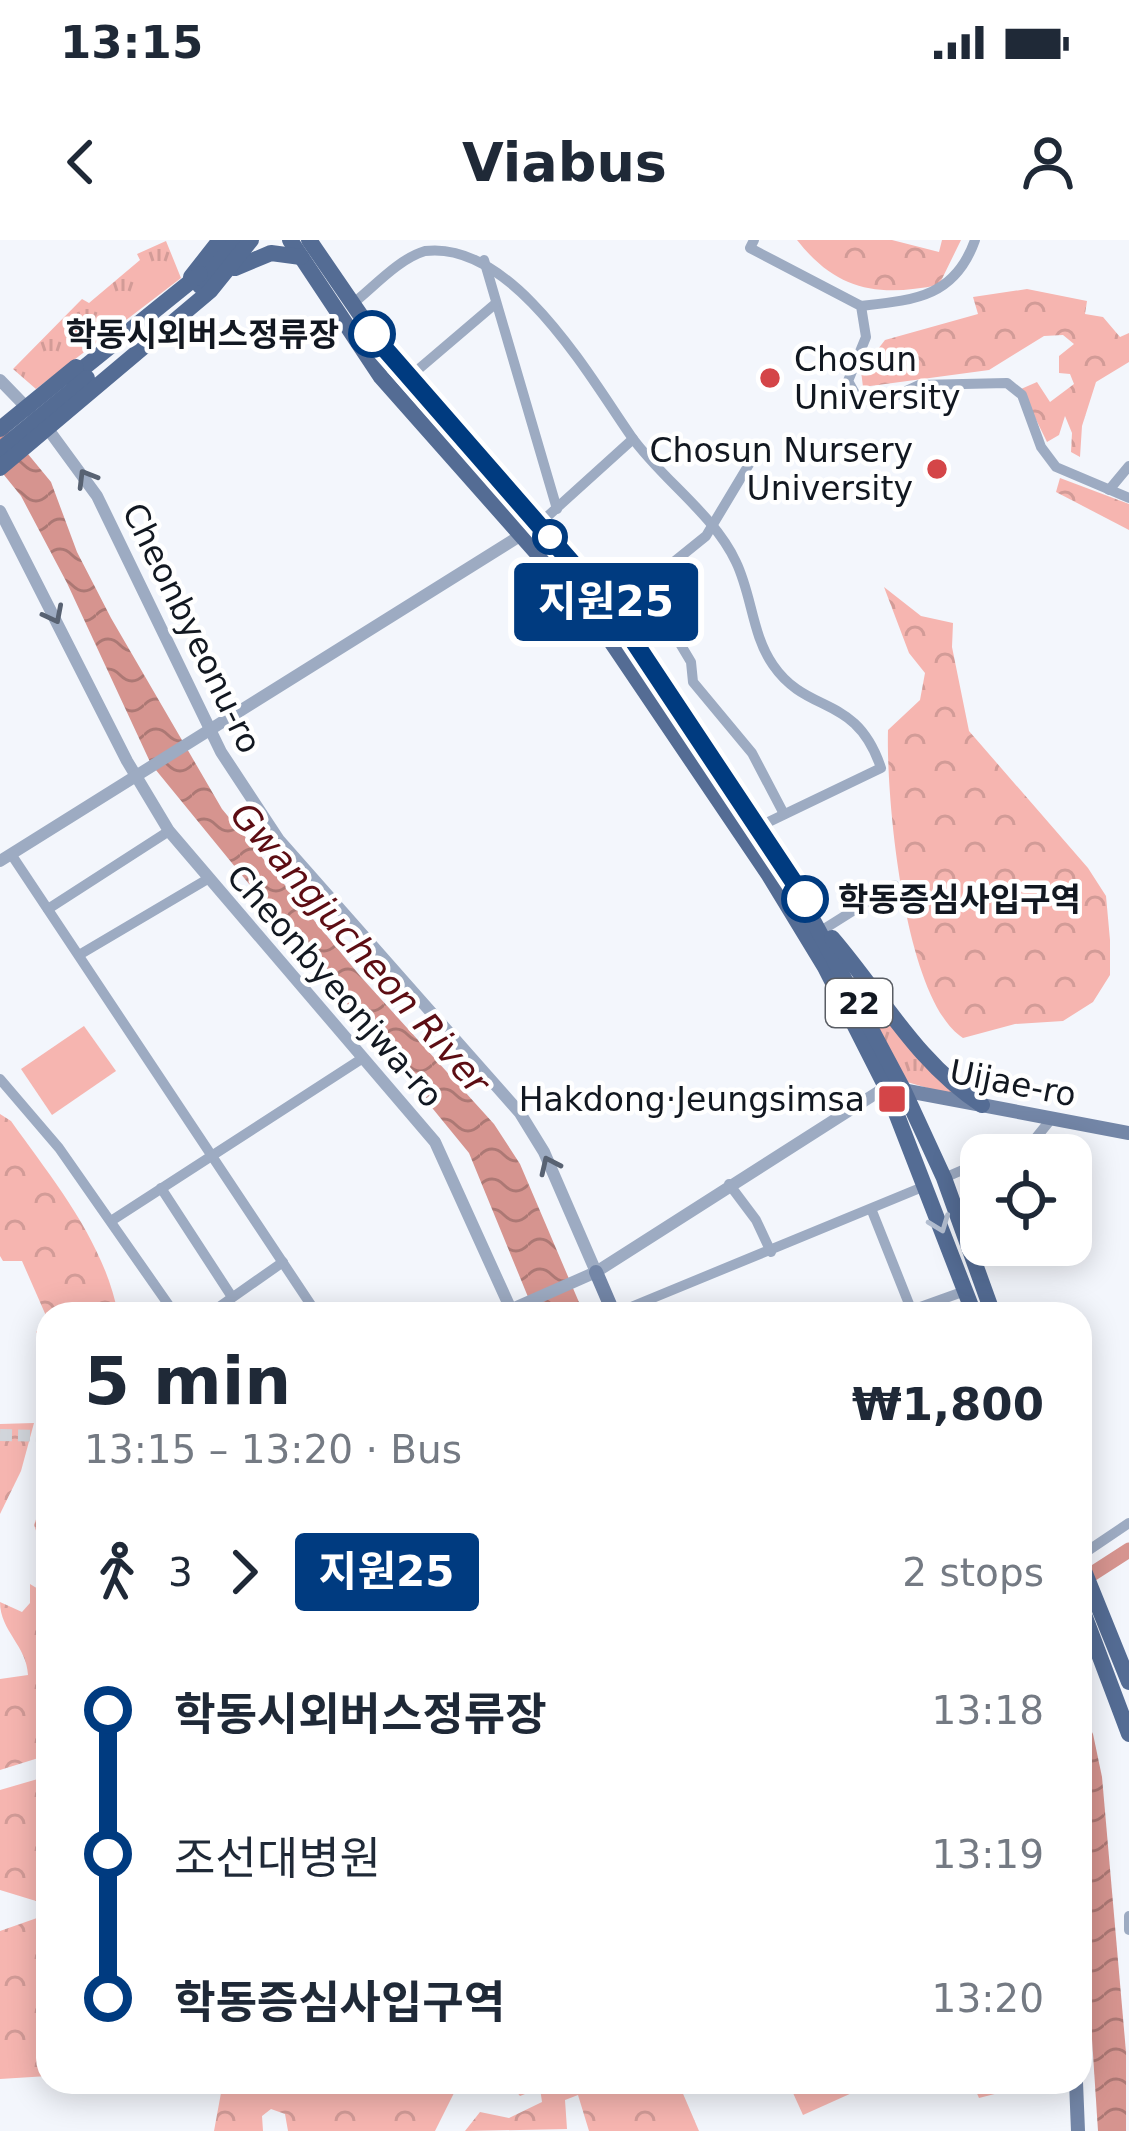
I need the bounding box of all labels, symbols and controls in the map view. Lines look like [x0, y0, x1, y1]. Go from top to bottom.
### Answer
text: 13:15 [60, 16, 203, 69]
icon: back [48, 129, 114, 195]
icon: person [1015, 129, 1081, 195]
text: Viabus [462, 131, 667, 194]
marker: 학동시외버스정류장 [350, 312, 394, 356]
place label: 학동시외버스정류장 [66, 315, 339, 354]
place label: Chosun University [794, 340, 960, 417]
marker: Chosun University [757, 365, 783, 391]
place label: Chosun Nursery University [650, 431, 913, 508]
marker: Chosun Nursery University [924, 456, 950, 482]
one-way arrow [78, 469, 100, 491]
street label: Cheonbyeonu-ro [115, 497, 269, 759]
unlabelled marker [534, 521, 566, 553]
line badge: 지원25 [522, 563, 690, 641]
text: 지원25 [538, 577, 674, 626]
one-way arrow [39, 602, 62, 624]
water label: Gwangjucheon River [222, 794, 499, 1104]
street label: Cheonbyeonjwa-ro [219, 857, 451, 1115]
marker: 학동증심사입구역 [783, 877, 827, 921]
place label: 학동증심사입구역 [838, 880, 1081, 919]
road number: 22 [826, 979, 892, 1027]
street label: Uijae-ro [946, 1052, 1080, 1114]
place label: Hakdong·Jeungsimsa [519, 1080, 865, 1119]
marker: Hakdong·Jeungsimsa [876, 1083, 908, 1115]
map controls [960, 1134, 1092, 1266]
button: locate [960, 1134, 1092, 1266]
one-way arrow [540, 1156, 563, 1177]
one-way arrow [925, 1213, 950, 1234]
text: 5 min [84, 1343, 291, 1420]
text: ₩1,800 [852, 1378, 1044, 1431]
text: 13:15 – 13:20 · Bus [84, 1427, 462, 1472]
icon: walk [84, 1539, 150, 1605]
icon: forward [211, 1539, 277, 1605]
text: 지원25 [319, 1547, 455, 1596]
text: 3 [168, 1550, 193, 1595]
text: 2 stops [902, 1550, 1044, 1595]
text: 학동시외버스정류장 [174, 1688, 547, 1741]
text: 13:18 [932, 1688, 1044, 1733]
text: 조선대병원 [174, 1832, 381, 1885]
text: 13:19 [932, 1832, 1044, 1877]
text: 학동증심사입구역 [174, 1976, 505, 2029]
text: 13:20 [932, 1976, 1044, 2021]

